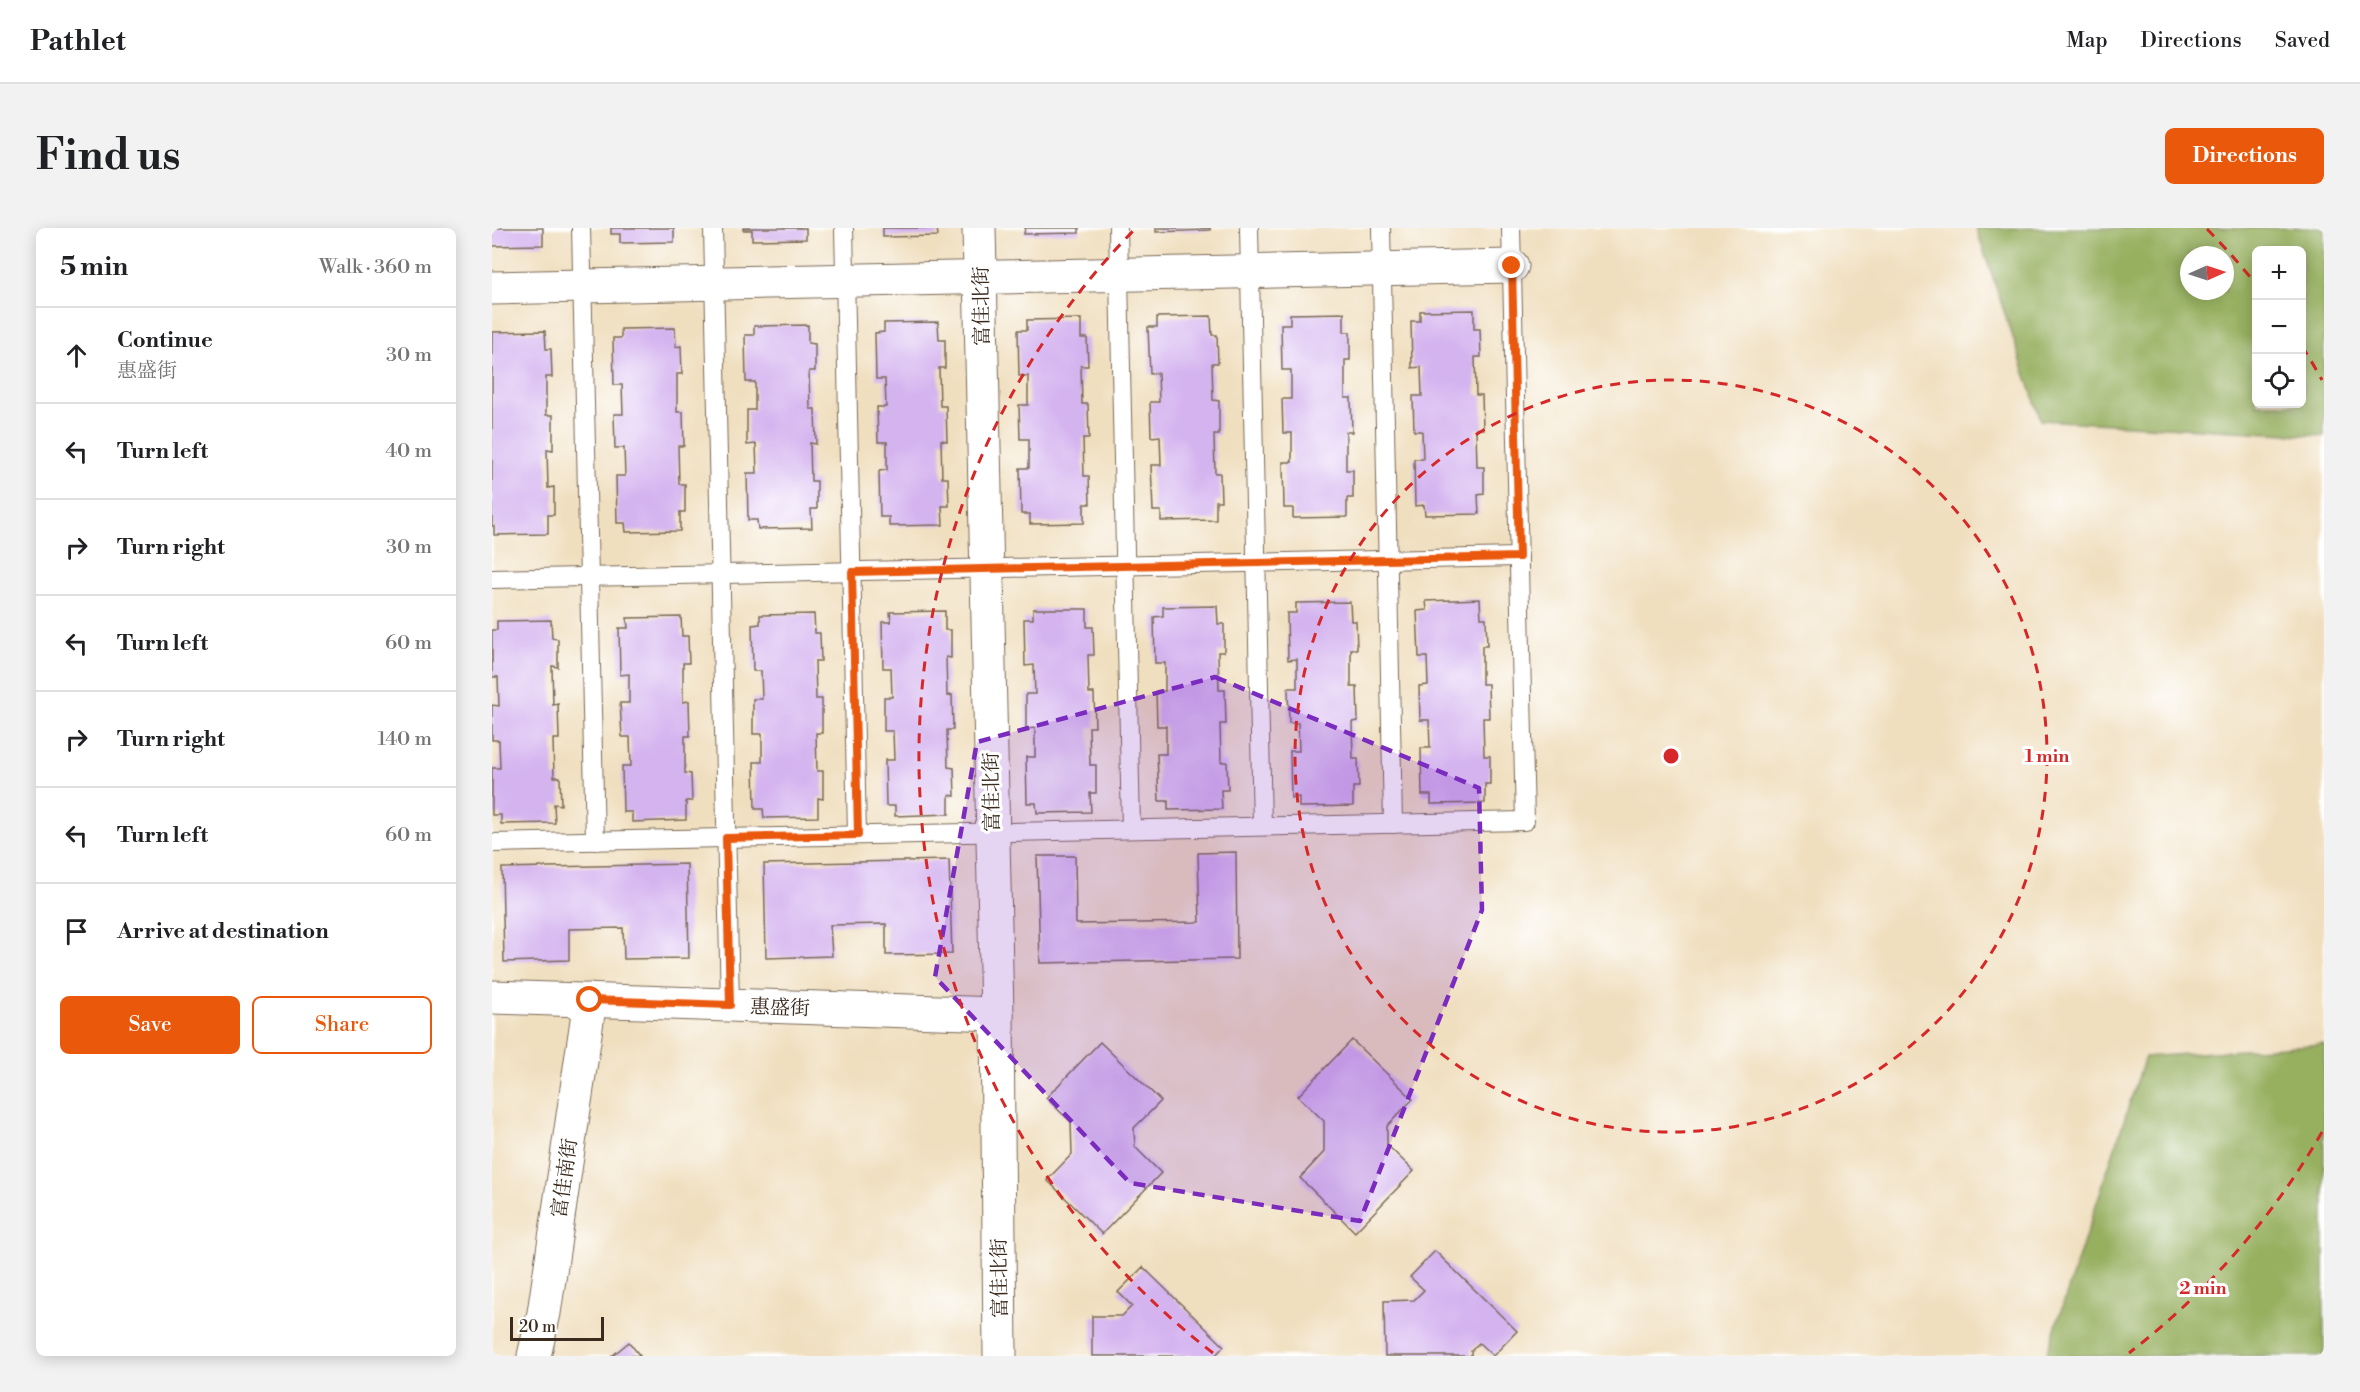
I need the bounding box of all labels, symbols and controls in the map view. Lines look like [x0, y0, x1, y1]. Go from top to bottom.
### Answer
text: Pathlet [30, 24, 126, 59]
text: Map [2066, 28, 2108, 54]
text: Directions [2141, 28, 2242, 54]
text: Saved [2275, 28, 2330, 54]
button: Directions [2165, 128, 2324, 184]
text: Find us [36, 130, 180, 183]
north arrow [2180, 246, 2234, 300]
map controls [2252, 246, 2306, 408]
button: + [2252, 246, 2306, 300]
text: 5 min [60, 251, 128, 283]
route end [1498, 252, 1524, 278]
text: Walk · 360 m [319, 255, 432, 280]
street label: 富佳北街 [969, 266, 996, 346]
button: − [2252, 300, 2306, 354]
text: Continue [117, 327, 213, 354]
icon: ahead [60, 339, 93, 372]
text: 30 m [386, 343, 432, 368]
button: locate [2252, 354, 2306, 408]
text: 惠盛街 [117, 359, 177, 384]
icon: left [60, 435, 93, 468]
text: Turn left [117, 438, 208, 465]
text: 40 m [385, 439, 432, 464]
icon: right [60, 531, 93, 564]
text: Turn right [117, 534, 225, 561]
text: 30 m [386, 535, 432, 560]
icon: left [60, 627, 93, 660]
text: Turn left [117, 630, 208, 657]
text: 60 m [385, 631, 432, 656]
icon: right [60, 723, 93, 756]
text: Turn right [117, 726, 225, 753]
text: 140 m [377, 727, 432, 752]
text: 1 min [2025, 745, 2069, 768]
centre of rings [1661, 746, 1681, 766]
street label: 富佳北街 [979, 752, 1006, 832]
icon: left [60, 819, 93, 852]
text: Turn left [117, 822, 208, 849]
text: 60 m [385, 823, 432, 848]
icon: arrive [60, 915, 93, 948]
text: Arrive at destination [117, 918, 329, 945]
route start [576, 986, 602, 1012]
street label: 惠盛街 [750, 995, 810, 1022]
button: Save [60, 996, 240, 1054]
button: Share [252, 996, 432, 1054]
street label: 富佳南街 [548, 1137, 583, 1220]
street label: 富佳北街 [987, 1238, 1014, 1318]
text: 2 min [2179, 1277, 2227, 1300]
scale bar [510, 1314, 604, 1342]
text: 20 m [519, 1317, 556, 1337]

